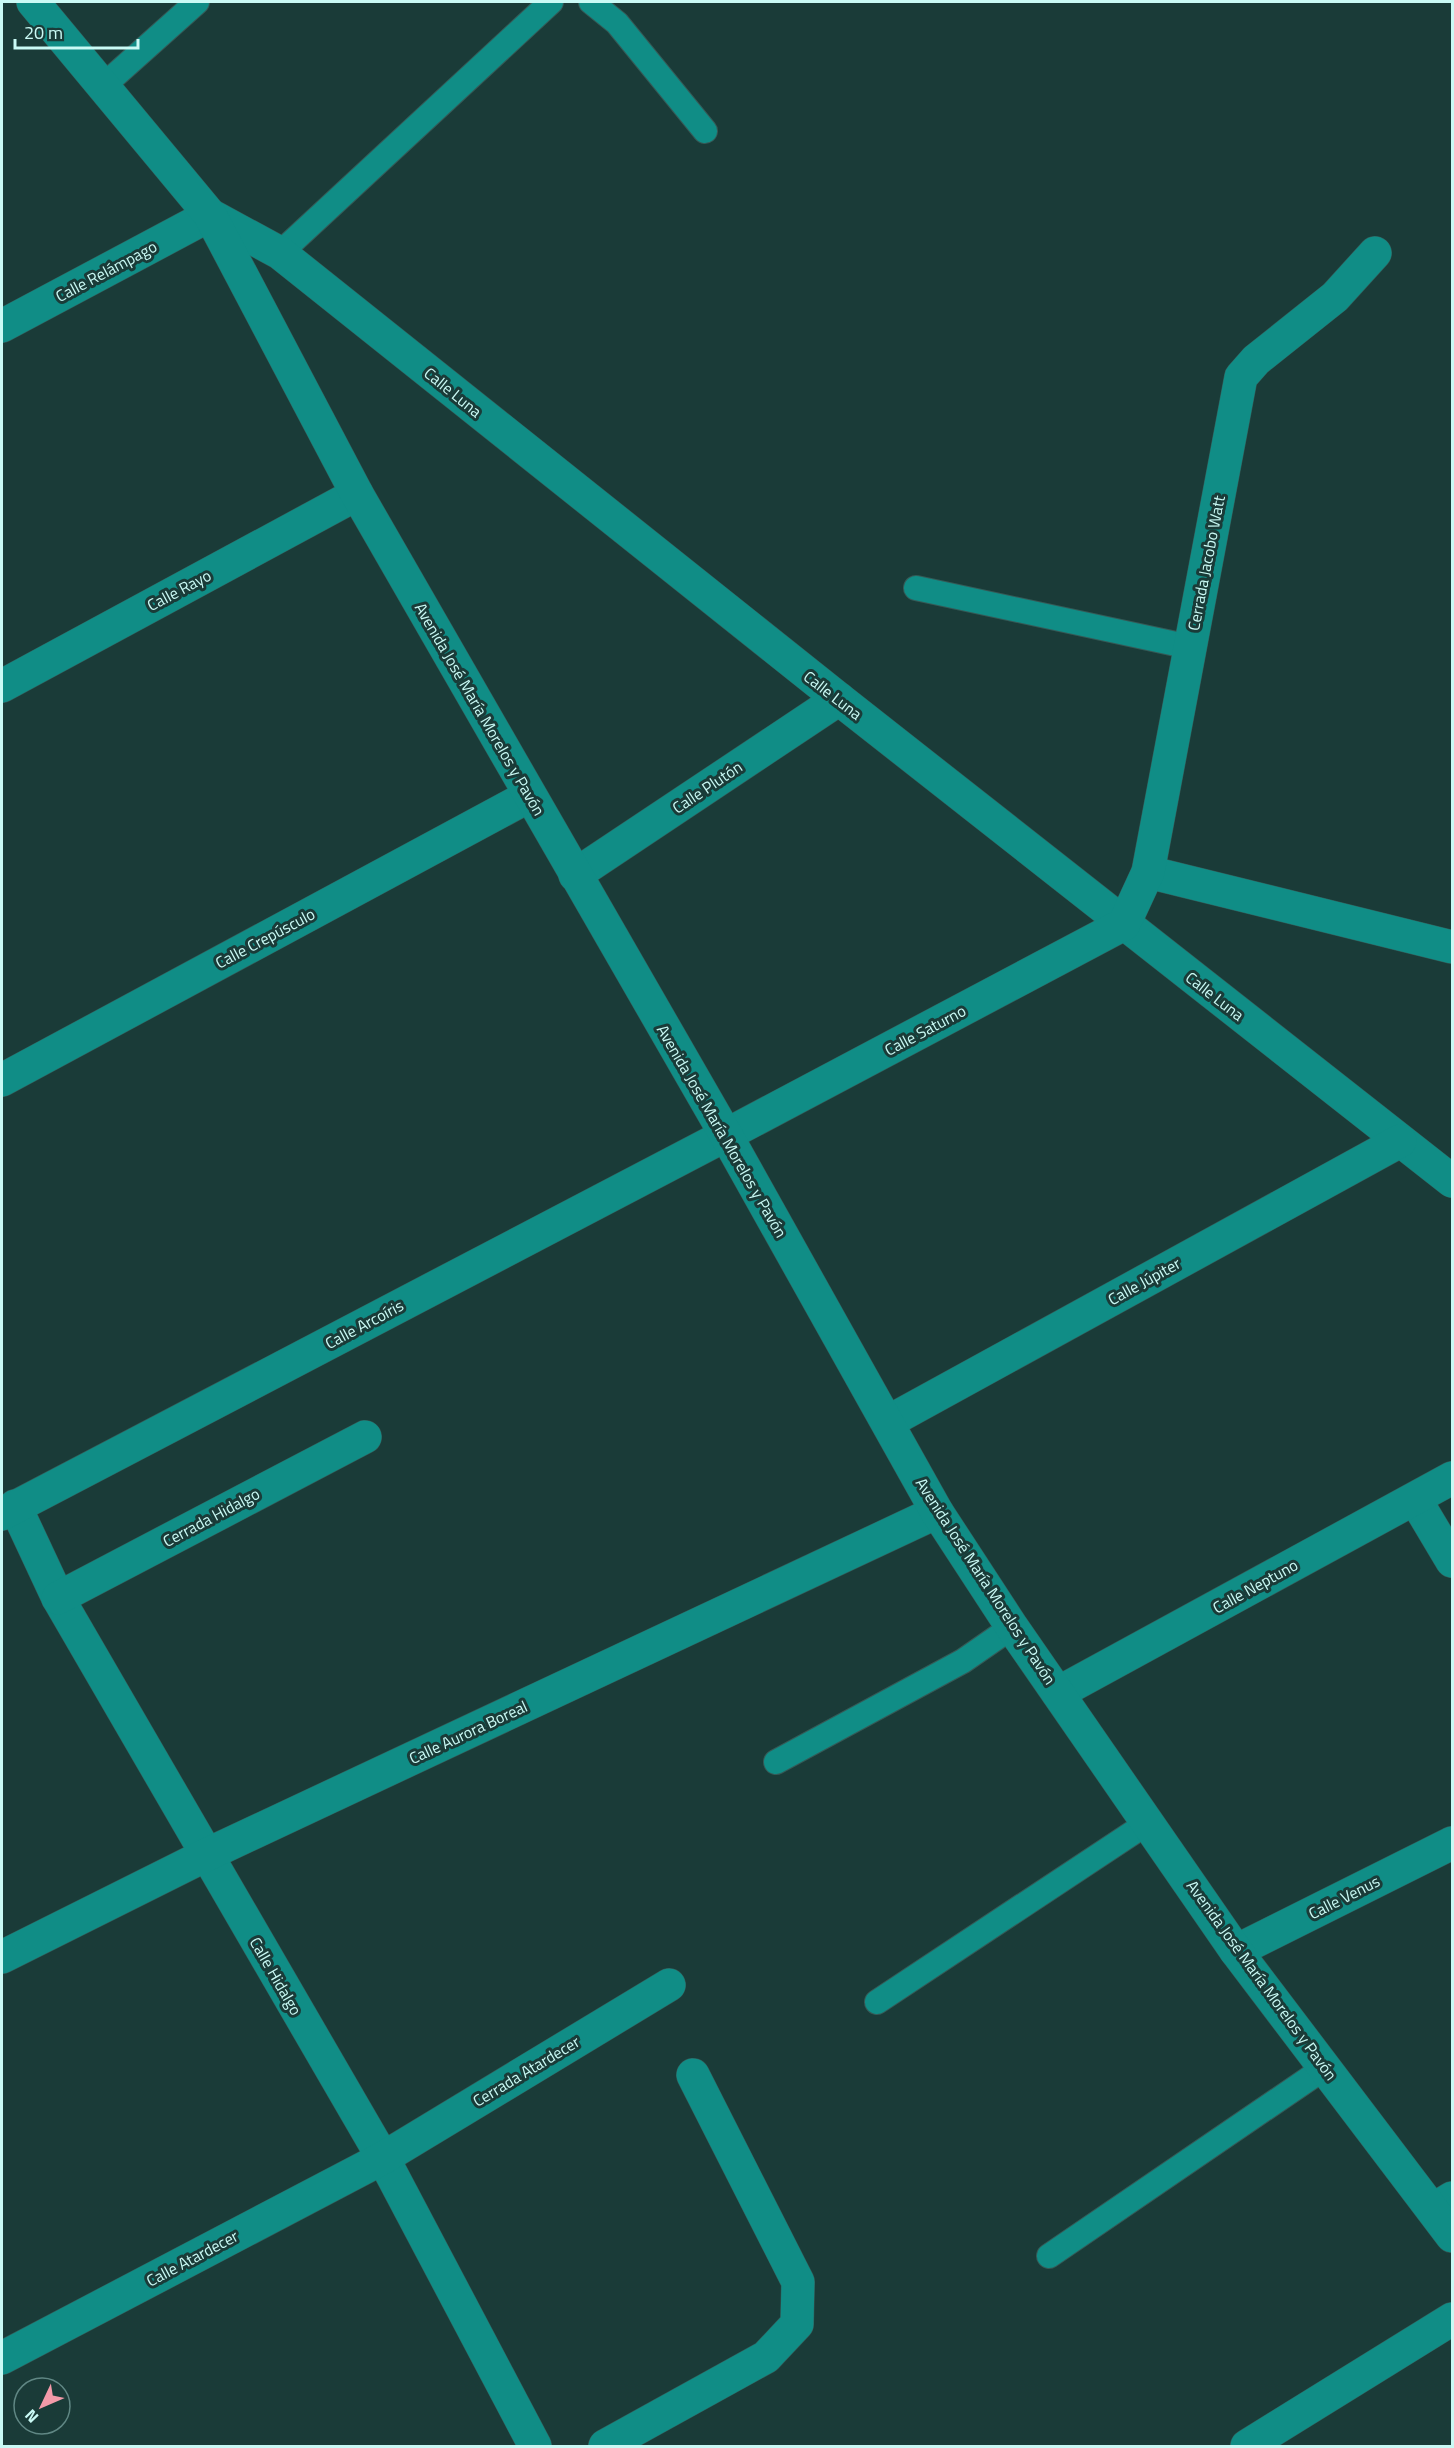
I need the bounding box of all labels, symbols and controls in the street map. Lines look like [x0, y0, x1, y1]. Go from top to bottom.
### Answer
scale bar [15, 12, 138, 50]
text: 20 m [24, 19, 63, 46]
street label: Calle Relámpago [51, 234, 161, 308]
street label: Calle Luna [419, 361, 487, 423]
street label: Cerrada Jacobo Watt [1181, 493, 1231, 633]
street label: Calle Rayo [143, 563, 215, 617]
street label: Avenida José María Morelos y Pavón [409, 598, 551, 820]
street label: Calle Luna [799, 664, 867, 726]
street label: Calle Plutón [667, 755, 747, 819]
street label: Calle Crepúsculo [211, 902, 319, 974]
street label: Calle Luna [1181, 965, 1249, 1027]
street label: Calle Saturno [880, 998, 970, 1062]
street label: Avenida José María Morelos y Pavón [651, 1020, 793, 1242]
street label: Calle Júpiter [1103, 1251, 1185, 1311]
street label: Calle Arcoíris [320, 1293, 408, 1355]
street label: Avenida José María Morelos y Pavón [910, 1473, 1062, 1689]
street label: Cerrada Hidalgo [158, 1481, 264, 1553]
street label: Calle Neptuno [1208, 1553, 1302, 1619]
street label: Calle Aurora Boreal [405, 1694, 531, 1770]
street label: Calle Venus [1304, 1869, 1384, 1925]
street label: Avenida José María Morelos y Pavón [1181, 1875, 1343, 2085]
street label: Calle Hidalgo [244, 1932, 308, 2020]
street label: Cerrada Atardecer [468, 2029, 584, 2112]
street label: Calle Atardecer [142, 2223, 243, 2292]
north arrow [12, 2376, 72, 2436]
text: N [19, 2404, 44, 2429]

